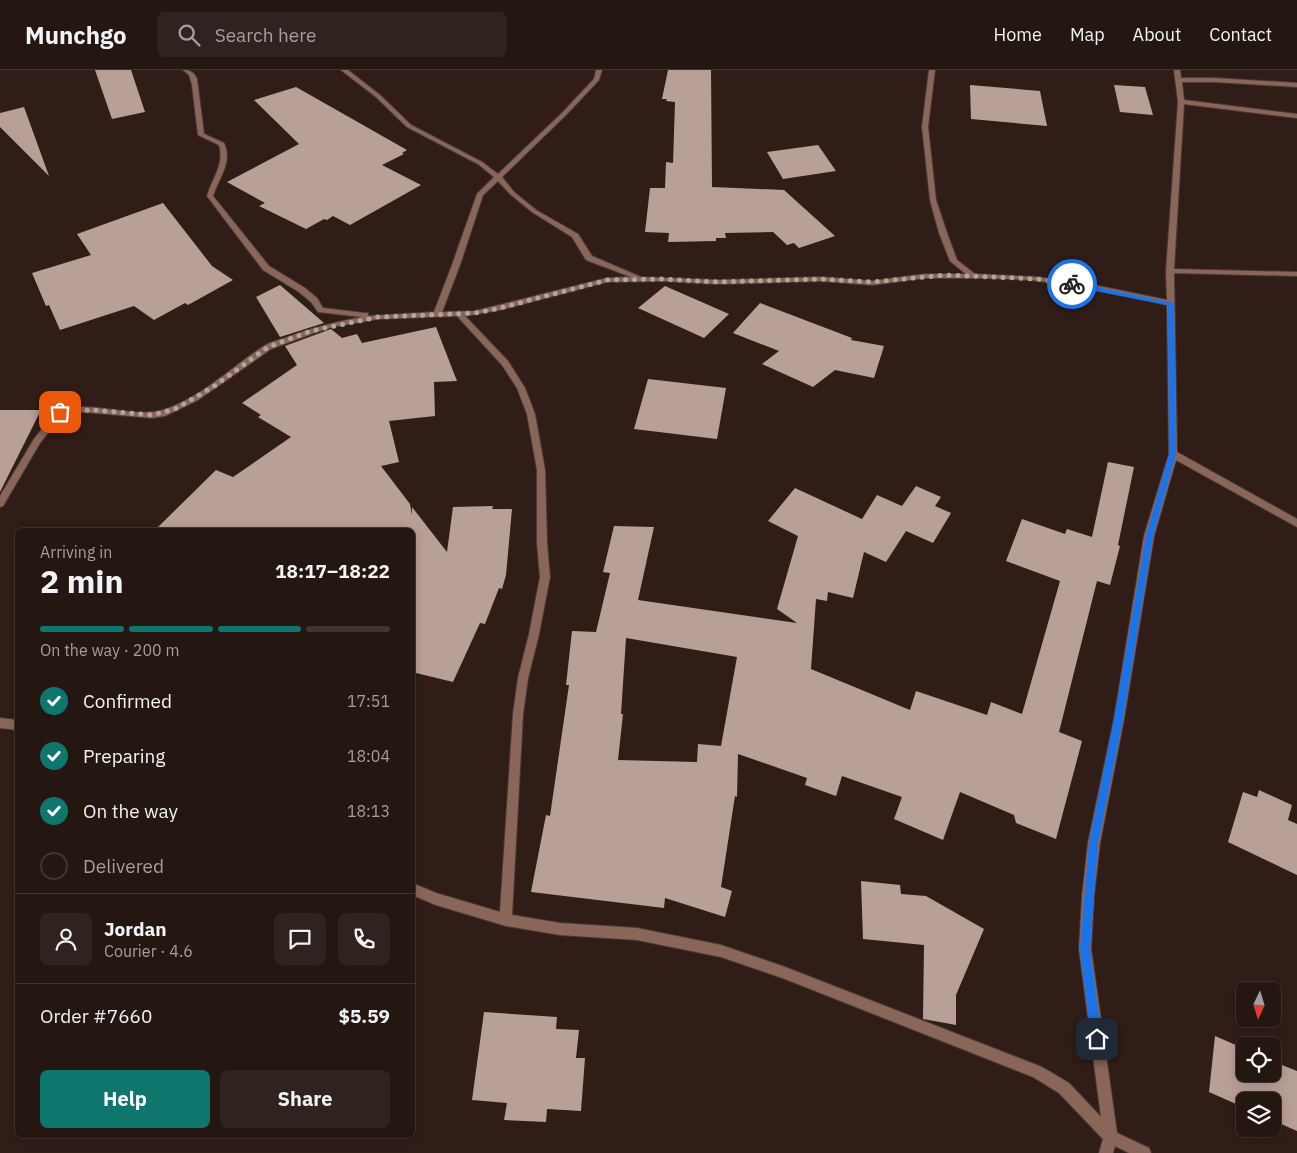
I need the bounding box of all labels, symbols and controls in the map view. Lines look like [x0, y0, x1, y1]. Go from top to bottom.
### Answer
search box [157, 12, 507, 57]
text: Munchgo [25, 19, 127, 51]
icon: search [175, 21, 203, 49]
text: Search here [215, 23, 316, 47]
text: Home [994, 23, 1042, 46]
text: Map [1070, 23, 1105, 46]
text: About [1133, 23, 1181, 46]
text: Contact [1209, 23, 1272, 46]
courier [1047, 259, 1097, 309]
icon: bike [1058, 270, 1086, 298]
pin [39, 391, 81, 433]
icon: bag [46, 398, 74, 426]
text: Arriving in [40, 542, 112, 562]
text: 18:17–18:22 [275, 559, 390, 583]
text: 2 min [40, 560, 124, 602]
text: On the way · 200 m [40, 640, 179, 660]
icon: check [40, 687, 68, 715]
text: Confirmed [83, 689, 172, 713]
text: 17:51 [347, 691, 390, 711]
icon: check [40, 742, 68, 770]
text: Preparing [83, 744, 165, 768]
text: 18:04 [347, 746, 390, 766]
icon: check [40, 797, 68, 825]
text: On the way [83, 799, 178, 823]
text: 18:13 [347, 801, 390, 821]
text: Delivered [83, 854, 164, 878]
button: person [40, 913, 92, 965]
button: chat [274, 913, 326, 965]
button: phone [338, 913, 390, 965]
text: Jordan [104, 917, 167, 941]
text: Courier · 4.6 [104, 941, 193, 961]
north arrow [1236, 982, 1281, 1028]
map controls [1236, 982, 1281, 1137]
text: Order #7660 [40, 1004, 152, 1028]
text: $5.59 [338, 1004, 390, 1028]
pin [1076, 1018, 1118, 1060]
icon: home [1083, 1025, 1111, 1053]
button: locate [1236, 1037, 1281, 1082]
button: Help [40, 1070, 210, 1128]
button: Share [220, 1070, 390, 1128]
button: layers [1236, 1092, 1281, 1137]

